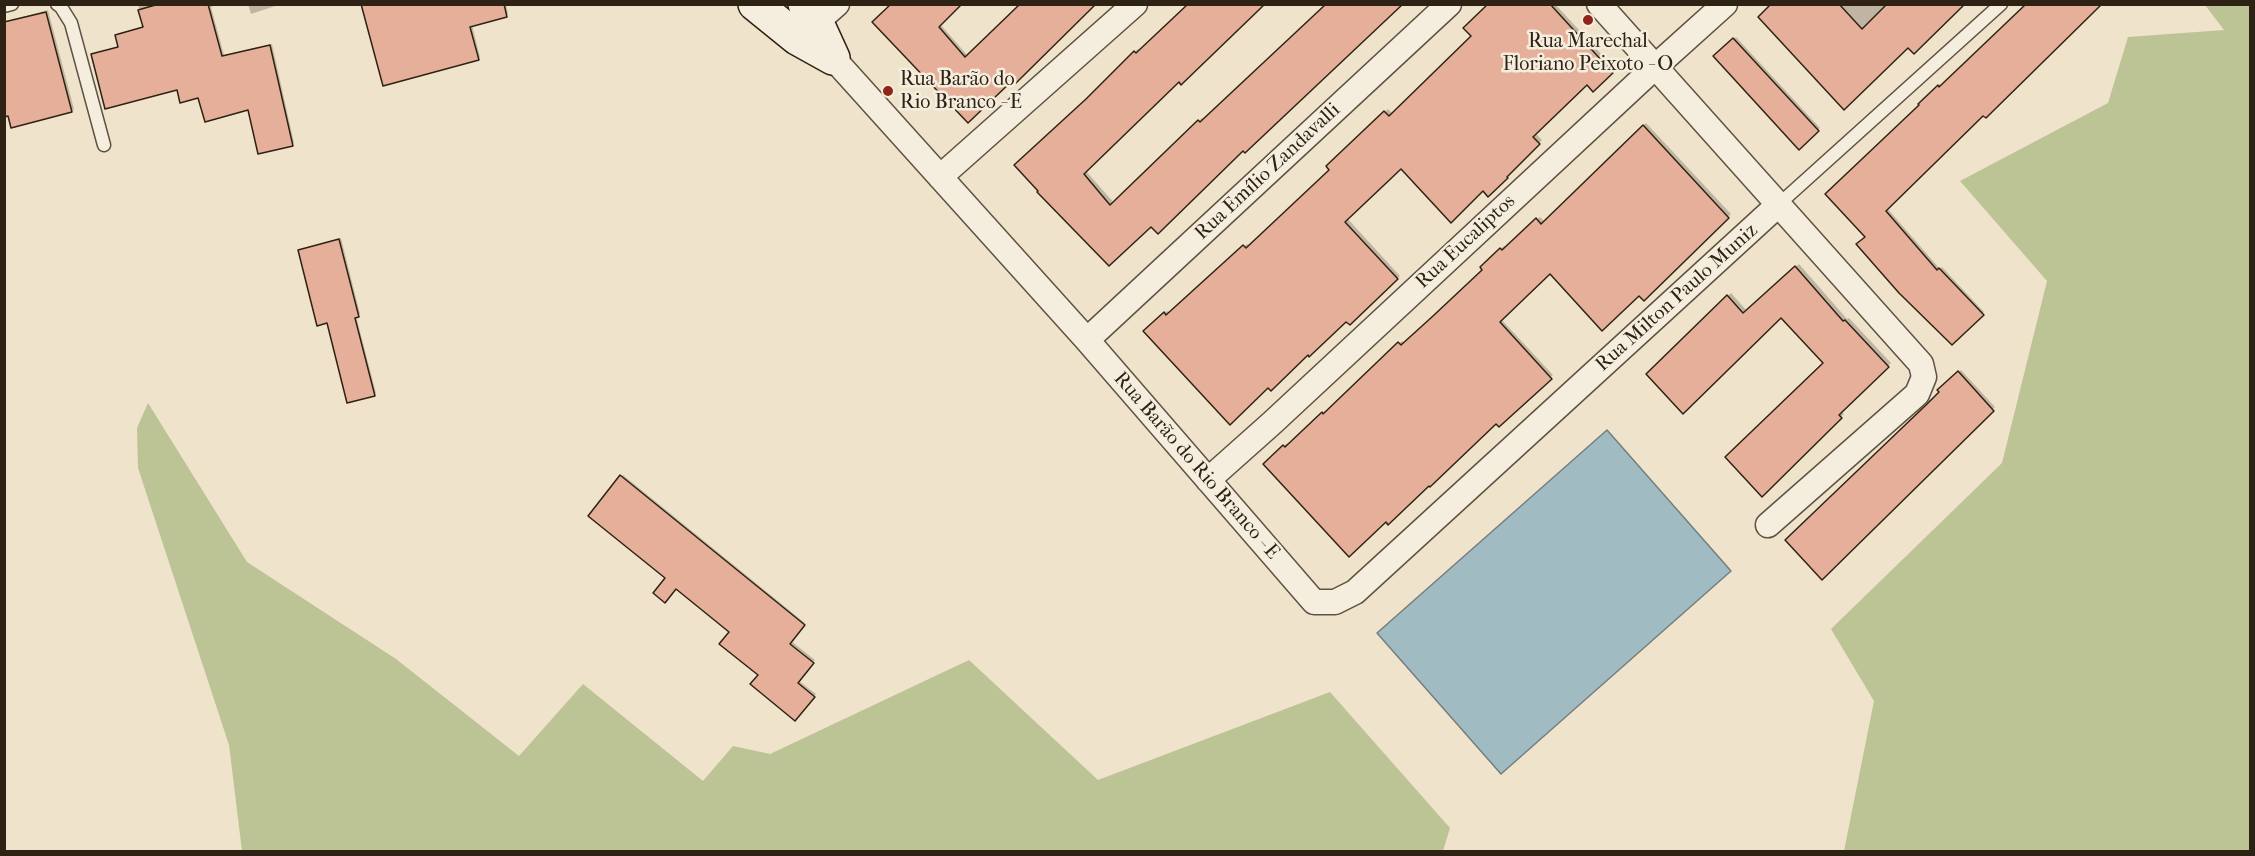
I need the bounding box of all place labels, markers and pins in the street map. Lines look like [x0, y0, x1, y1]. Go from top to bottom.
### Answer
marker: Rua Marechal Floriano Peixoto - O [1581, 13, 1595, 27]
place label: Rua Marechal Floriano Peixoto - O [1503, 30, 1673, 77]
place label: Rua Barão do Rio Branco - E [900, 68, 1022, 115]
marker: Rua Barão do Rio Branco - E [881, 84, 895, 98]

